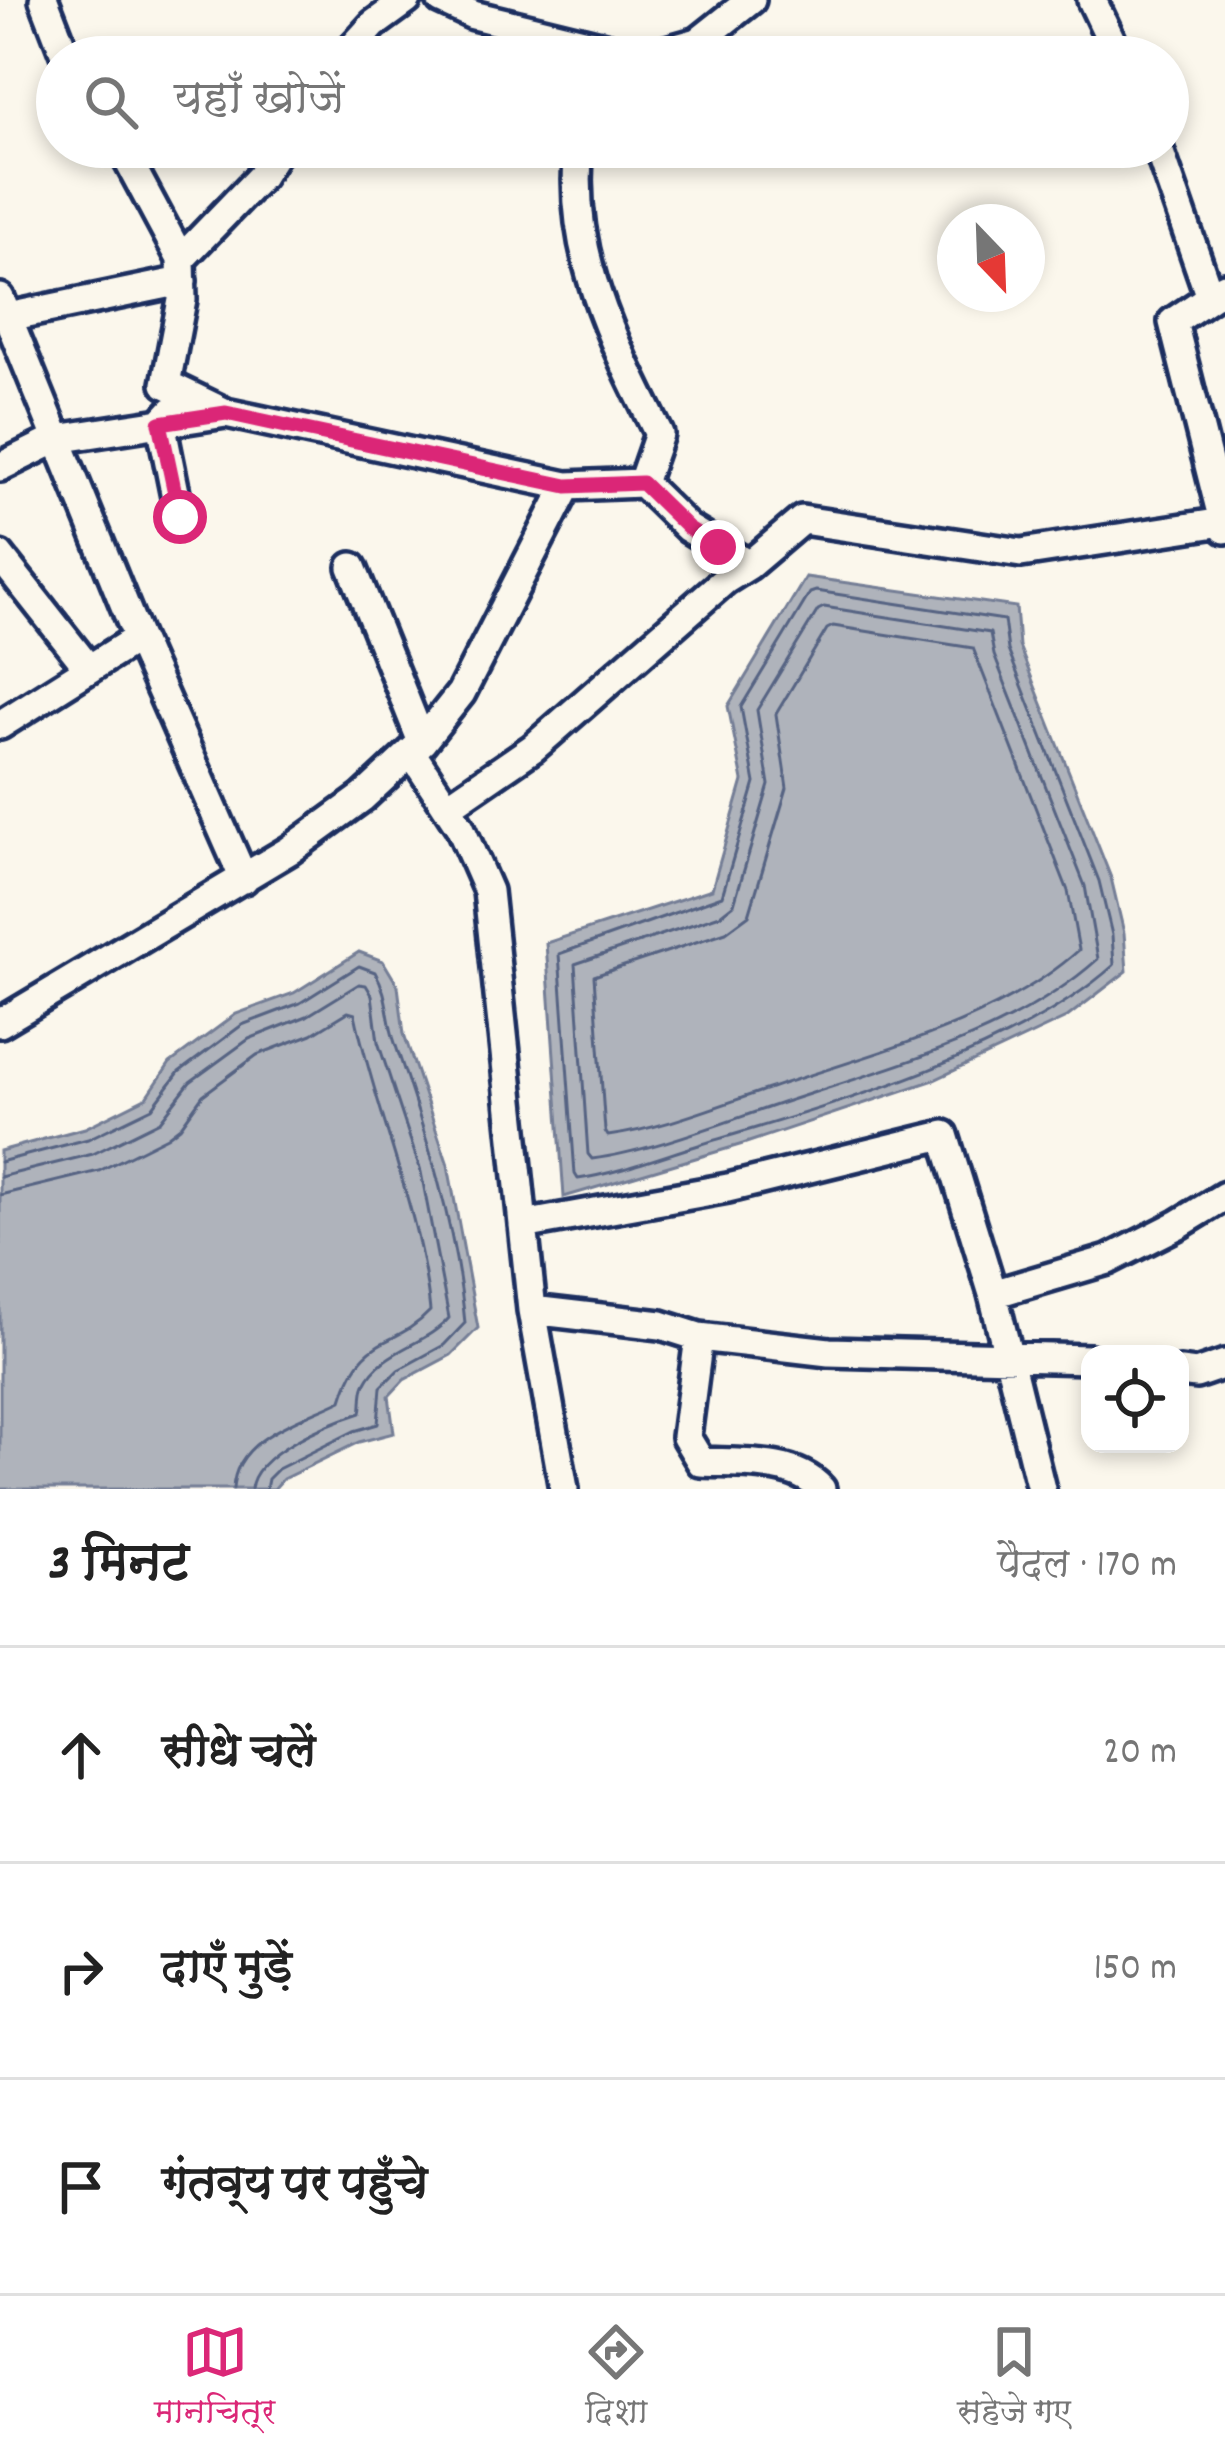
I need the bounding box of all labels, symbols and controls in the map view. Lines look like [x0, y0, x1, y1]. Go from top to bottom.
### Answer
search box [36, 36, 1189, 168]
icon: search [78, 69, 144, 135]
text: यहाँ खोजें [174, 70, 344, 134]
north arrow [937, 204, 1045, 312]
route start [153, 490, 207, 544]
route end [691, 520, 745, 574]
map controls [1081, 1345, 1189, 1453]
button: locate [1081, 1345, 1189, 1453]
text: 3 मिनट [48, 1531, 190, 1603]
text: पैदल · 170 m [997, 1540, 1177, 1595]
icon: ahead [48, 1722, 114, 1788]
text: सीधे चलें [162, 1723, 316, 1787]
text: 20 m [1103, 1727, 1177, 1782]
icon: right [48, 1938, 114, 2004]
text: दाएँ मुड़ें [162, 1939, 292, 2003]
text: 150 m [1093, 1943, 1177, 1998]
icon: arrive [48, 2154, 114, 2220]
text: गंतव्य पर पहुँचे [162, 2155, 428, 2219]
tab: मानचित्र [154, 2319, 275, 2438]
tab: दिशा [583, 2319, 649, 2438]
tab: सहेजे गए [957, 2319, 1071, 2438]

